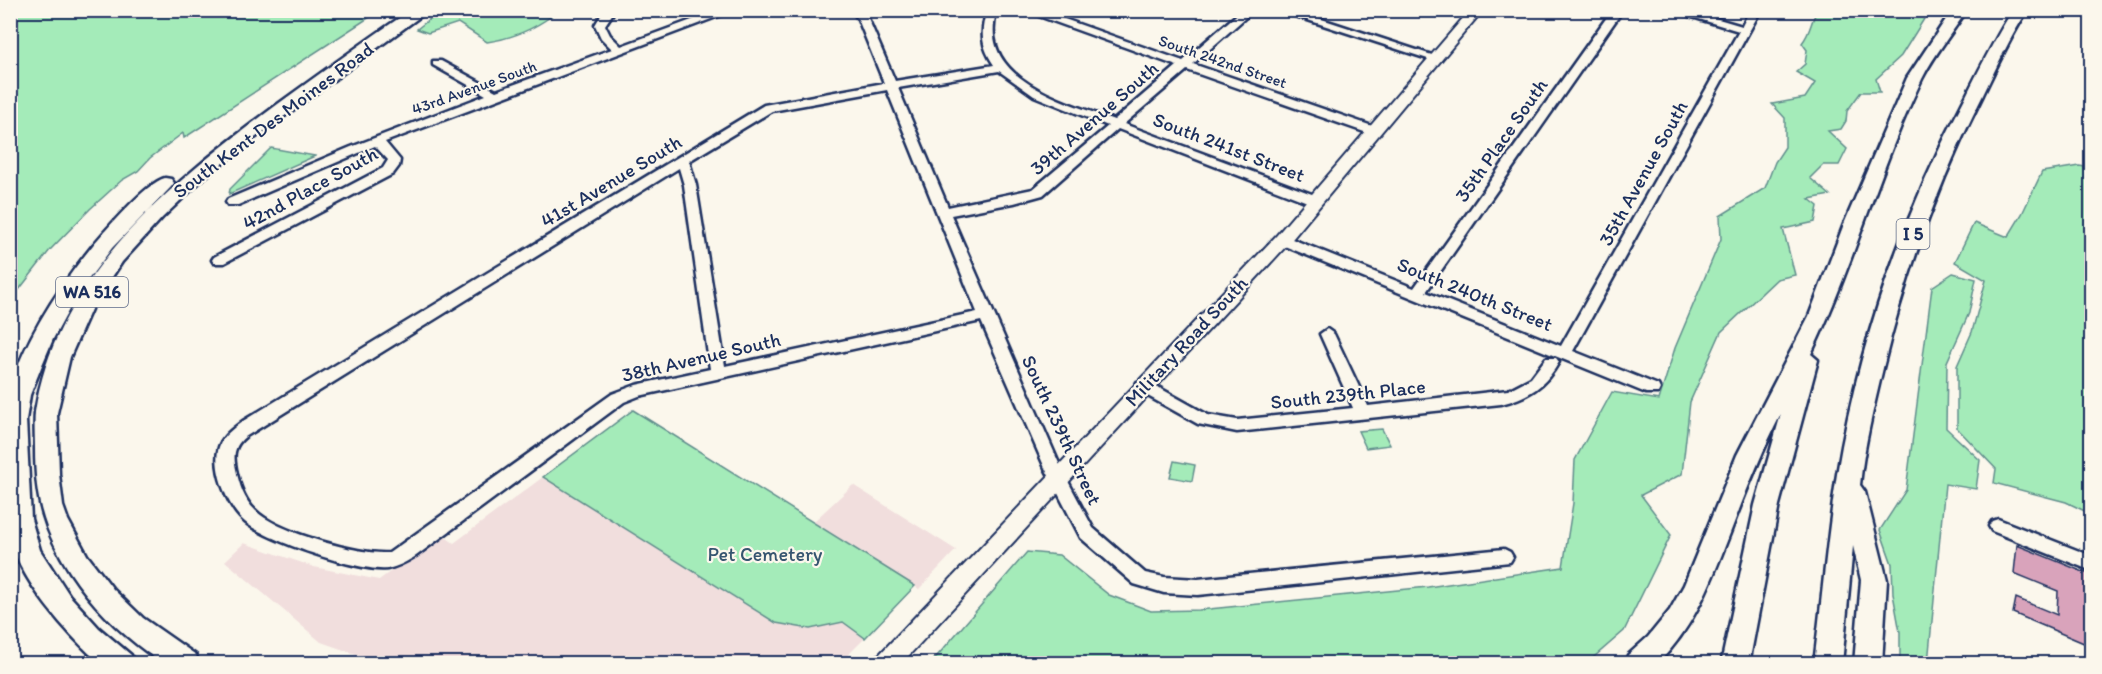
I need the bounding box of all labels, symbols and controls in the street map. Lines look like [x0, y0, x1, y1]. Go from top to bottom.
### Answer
street label: South 242nd Street [1156, 31, 1289, 92]
street label: South Kent Des Moines Road [168, 37, 378, 203]
street label: 43rd Avenue South [409, 56, 539, 119]
street label: 39th Avenue South [1025, 56, 1163, 180]
street label: 35th Place South [1450, 73, 1553, 206]
street label: 35th Avenue South [1593, 96, 1693, 250]
street label: South 241st Street [1150, 107, 1308, 187]
street label: 41st Avenue South [536, 129, 686, 233]
street label: 42nd Place South [238, 141, 382, 235]
road number: I 5 [1896, 219, 1930, 249]
street label: South 240th Street [1394, 252, 1556, 336]
street label: Military Road South [1119, 271, 1253, 411]
road number: WA 516 [56, 277, 128, 307]
street label: 38th Avenue South [619, 327, 783, 387]
street label: South 239th Street [1017, 351, 1107, 509]
street label: South 239th Place [1269, 374, 1427, 414]
park label: Pet Cemetery [708, 542, 823, 566]

